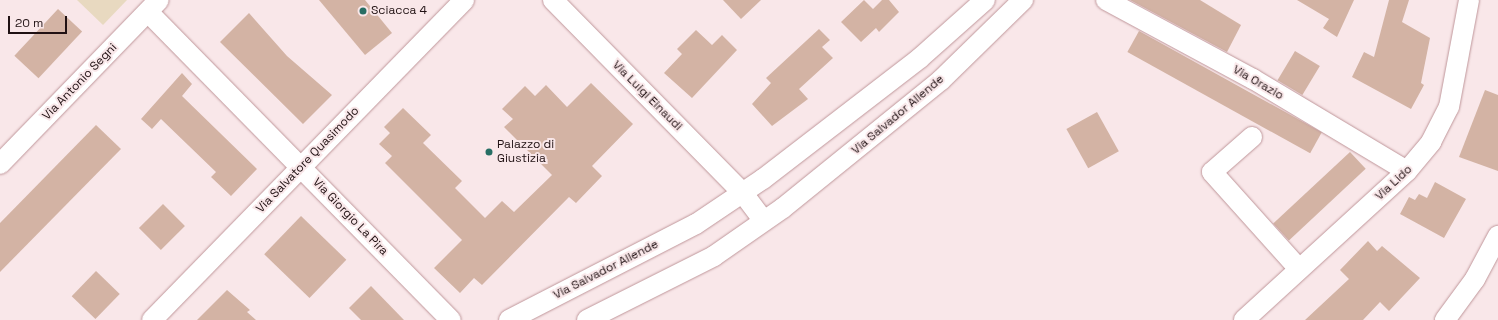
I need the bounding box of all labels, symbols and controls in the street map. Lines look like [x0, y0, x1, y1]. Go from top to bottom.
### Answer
place label: Sciacca 4 [371, 4, 427, 18]
marker: Sciacca 4 [358, 6, 368, 16]
scale bar [10, 8, 69, 34]
text: 20 m [15, 15, 43, 31]
street label: Via Antonio Segni [40, 41, 120, 123]
street label: Via Luigi Einaudi [609, 58, 685, 134]
street label: Via Orazio [1230, 63, 1286, 103]
street label: Via Salvador Allende [849, 72, 947, 158]
street label: Via Salvatore Quasimodo [254, 104, 362, 216]
place label: Palazzo di Giustizia [497, 138, 554, 166]
marker: Palazzo di Giustizia [484, 147, 494, 157]
street label: Via Lido [1373, 162, 1415, 204]
street label: Via Giorgio La Pira [309, 175, 391, 259]
street label: Via Salvador Allende [551, 237, 661, 303]

